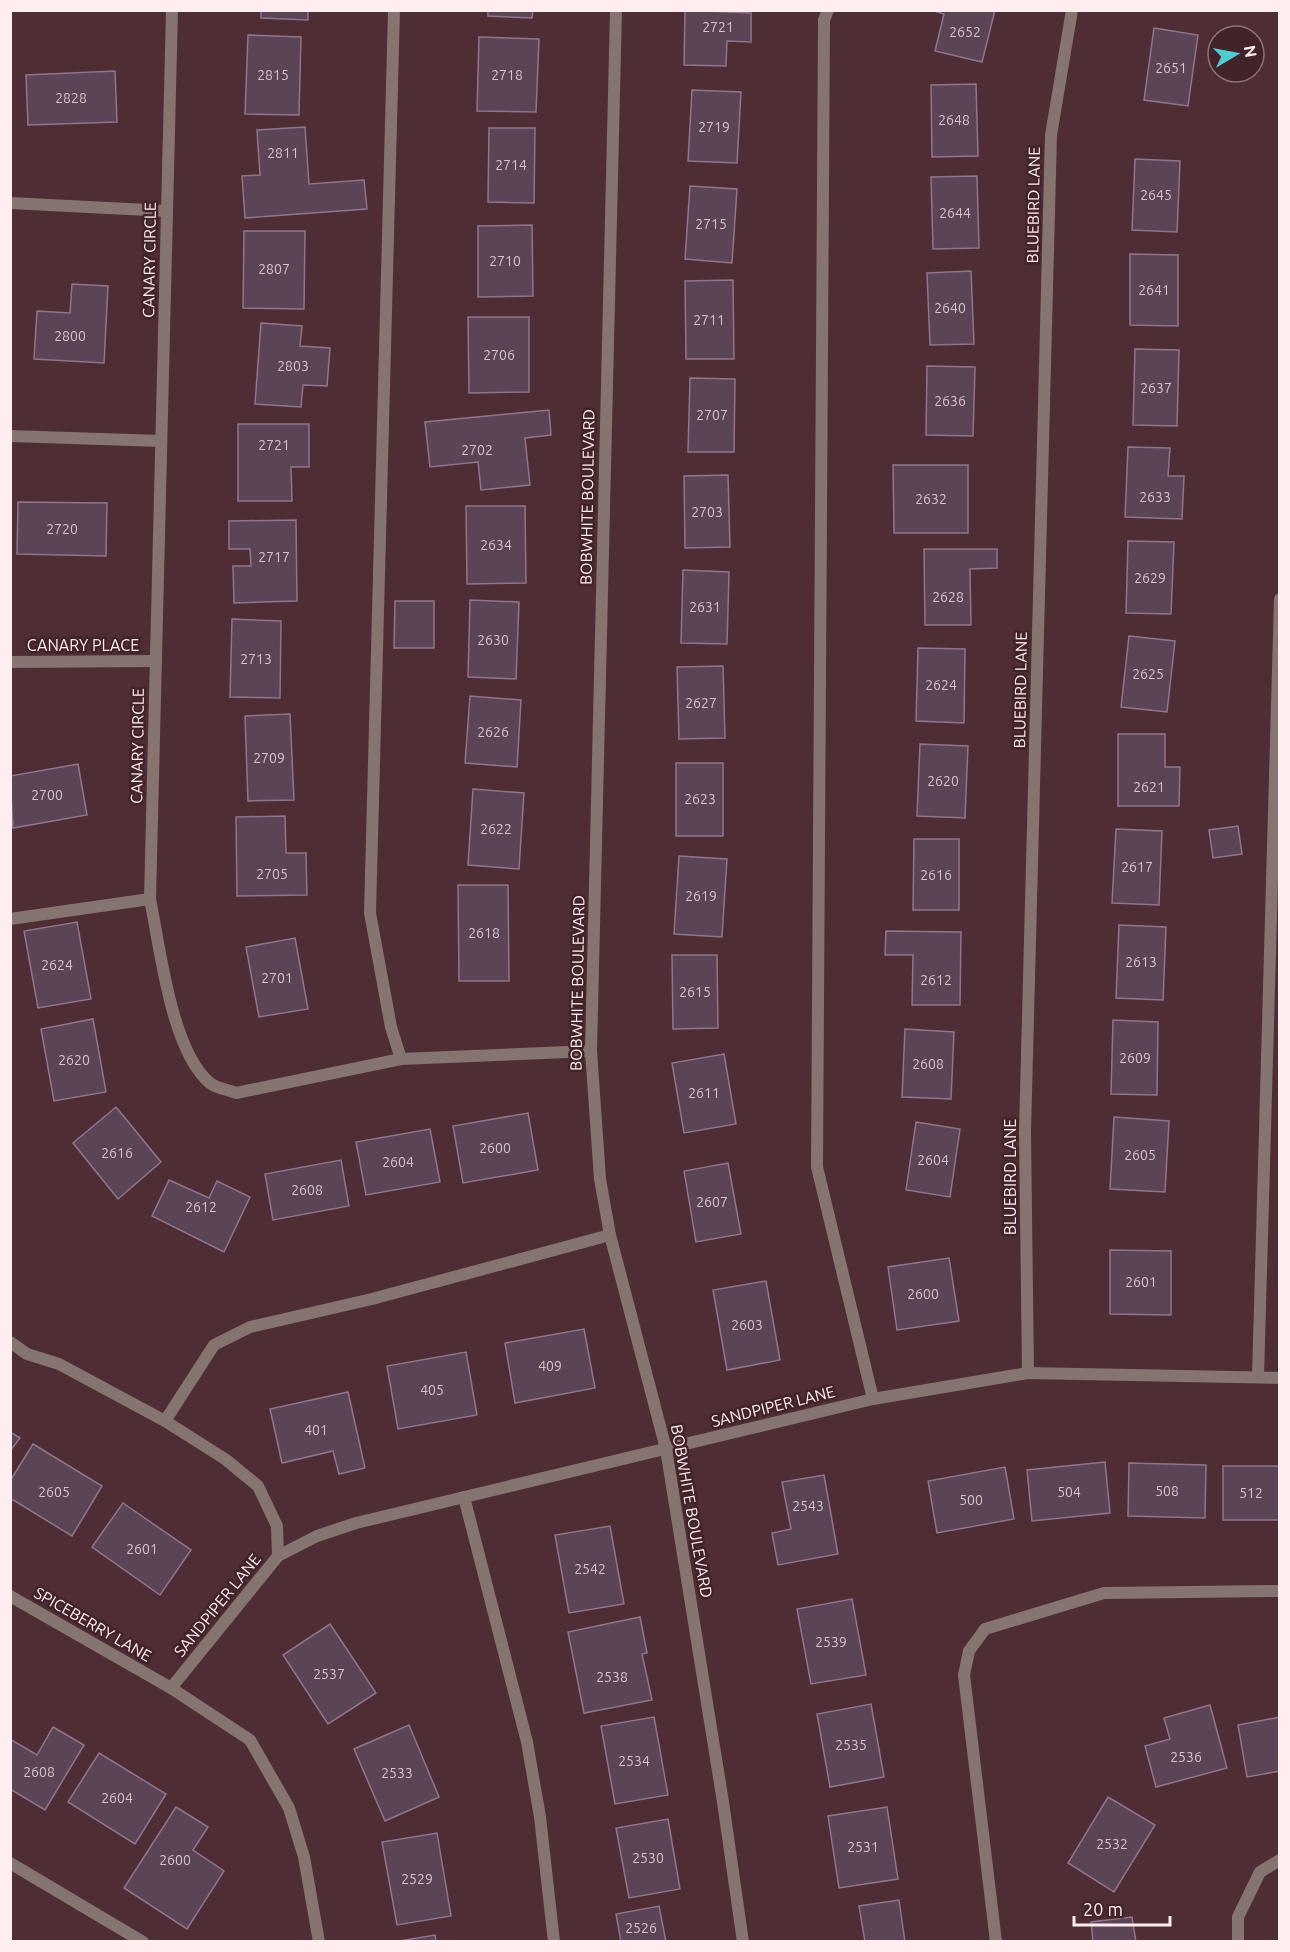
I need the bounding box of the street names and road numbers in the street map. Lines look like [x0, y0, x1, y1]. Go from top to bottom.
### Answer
street label: BLUEBIRD LANE [1023, 146, 1043, 263]
street label: CANARY CIRCLE [139, 202, 159, 318]
street label: BOBWHITE BOULEVARD [576, 409, 598, 585]
street label: BLUEBIRD LANE [1010, 631, 1030, 748]
street label: CANARY PLACE [27, 636, 139, 654]
street label: CANARY CIRCLE [127, 688, 147, 804]
street label: BOBWHITE BOULEVARD [566, 895, 588, 1071]
street label: BLUEBIRD LANE [1001, 1119, 1019, 1235]
street label: SANDPIPER LANE [709, 1382, 837, 1430]
street label: BOBWHITE BOULEVARD [668, 1423, 716, 1599]
street label: SANDPIPER LANE [170, 1550, 264, 1660]
street label: SPICEBERRY LANE [31, 1583, 155, 1665]

